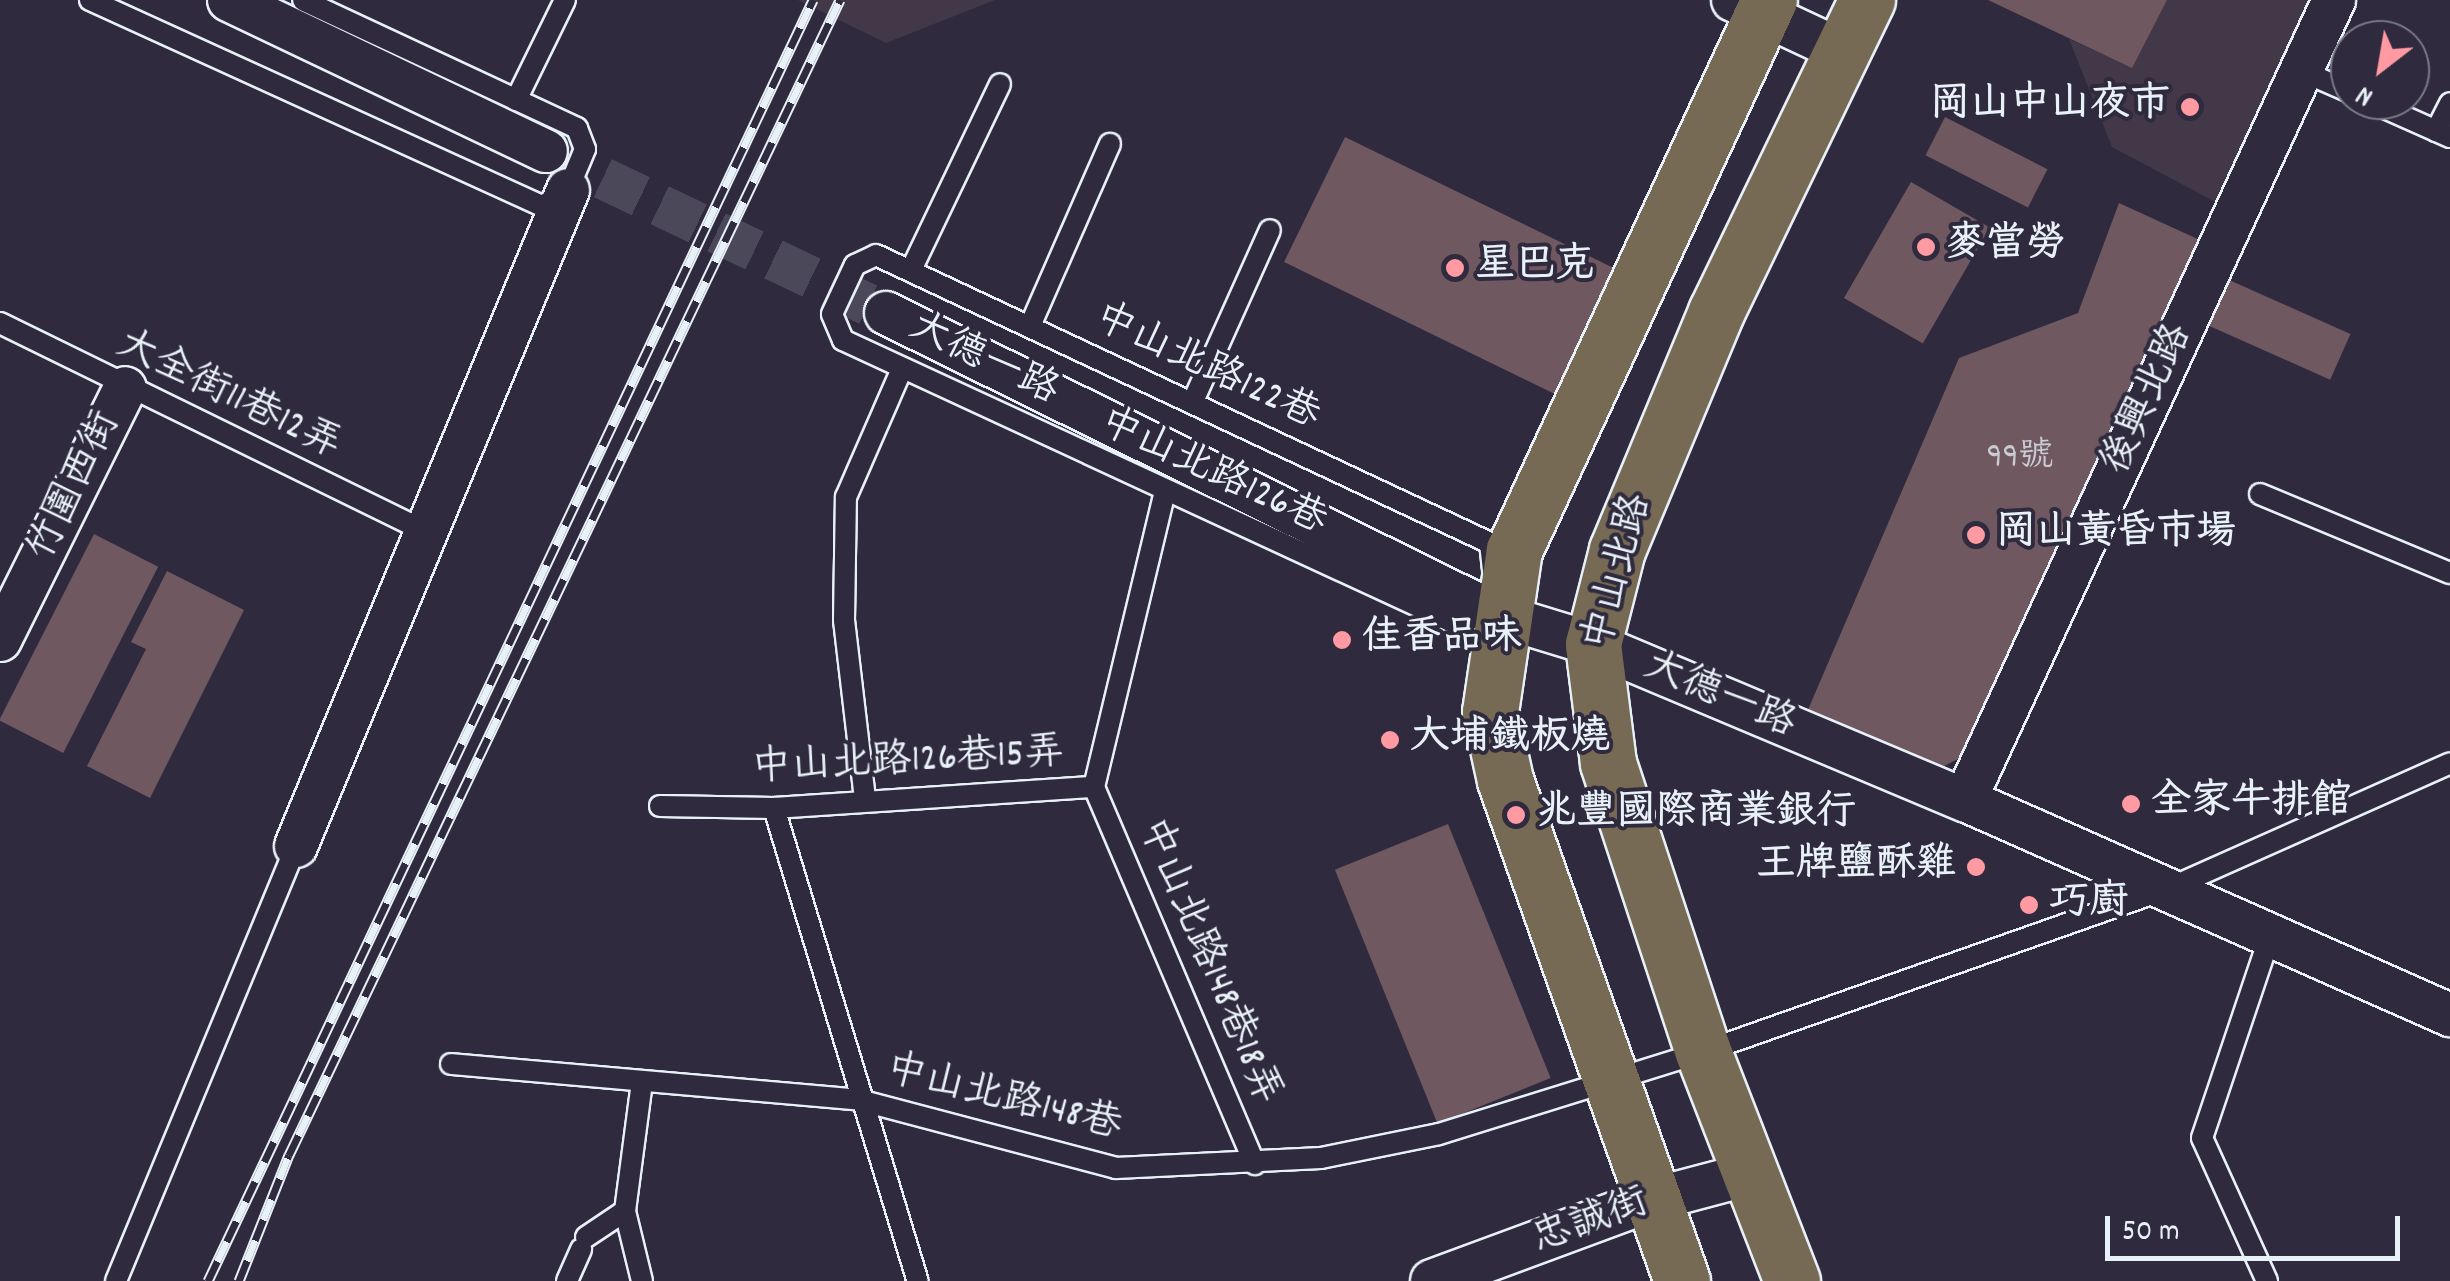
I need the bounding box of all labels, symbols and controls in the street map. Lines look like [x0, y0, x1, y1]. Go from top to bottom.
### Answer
north arrow [2330, 20, 2430, 120]
text: N [2349, 73, 2382, 115]
place label: 岡山中山夜市 [1930, 83, 2170, 131]
marker: 岡山中山夜市 [2179, 96, 2201, 118]
place label: 麥當勞 [1946, 223, 2066, 271]
marker: 麥當勞 [1915, 236, 1937, 258]
place label: 星巴克 [1475, 244, 1595, 292]
marker: 星巴克 [1444, 257, 1466, 279]
street label: 中山北路122巷 [1085, 296, 1327, 442]
street label: 大德一路 [901, 304, 1065, 418]
street label: 後興北路 [2093, 317, 2205, 483]
street label: 大全街11巷12弄 [108, 322, 348, 472]
street label: 中山北路126巷 [1090, 400, 1334, 548]
street label: 竹圍西街 [19, 405, 133, 569]
house number: 99號 [1986, 437, 2054, 479]
street label: 中山北路 [1576, 490, 1664, 656]
place label: 岡山黃昏市場 [1996, 511, 2236, 559]
marker: 岡山黃昏市場 [1965, 524, 1987, 546]
place label: 佳香品味 [1362, 616, 1522, 664]
marker: 佳香品味 [1331, 629, 1353, 651]
street label: 大德一路 [1636, 644, 1802, 750]
place label: 大埔鐵板燒 [1410, 716, 1610, 764]
marker: 大埔鐵板燒 [1379, 729, 1401, 751]
street label: 中山北路126巷15弄 [750, 731, 1066, 795]
place label: 全家牛排館 [2151, 780, 2351, 828]
place label: 兆豐國際商業銀行 [1536, 791, 1856, 839]
marker: 全家牛排館 [2120, 793, 2142, 815]
marker: 兆豐國際商業銀行 [1505, 804, 1527, 826]
street label: 中山北路148巷18弄 [1125, 812, 1289, 1112]
place label: 王牌鹽酥雞 [1756, 843, 1956, 891]
marker: 王牌鹽酥雞 [1965, 856, 1987, 878]
place label: 巧廚 [2049, 881, 2129, 929]
marker: 巧廚 [2018, 894, 2040, 916]
street label: 中山北路148巷 [880, 1048, 1126, 1152]
street label: 忠誠街 [1526, 1180, 1656, 1266]
scale bar [2110, 1196, 2405, 1258]
text: 50 m [2122, 1212, 2180, 1255]

